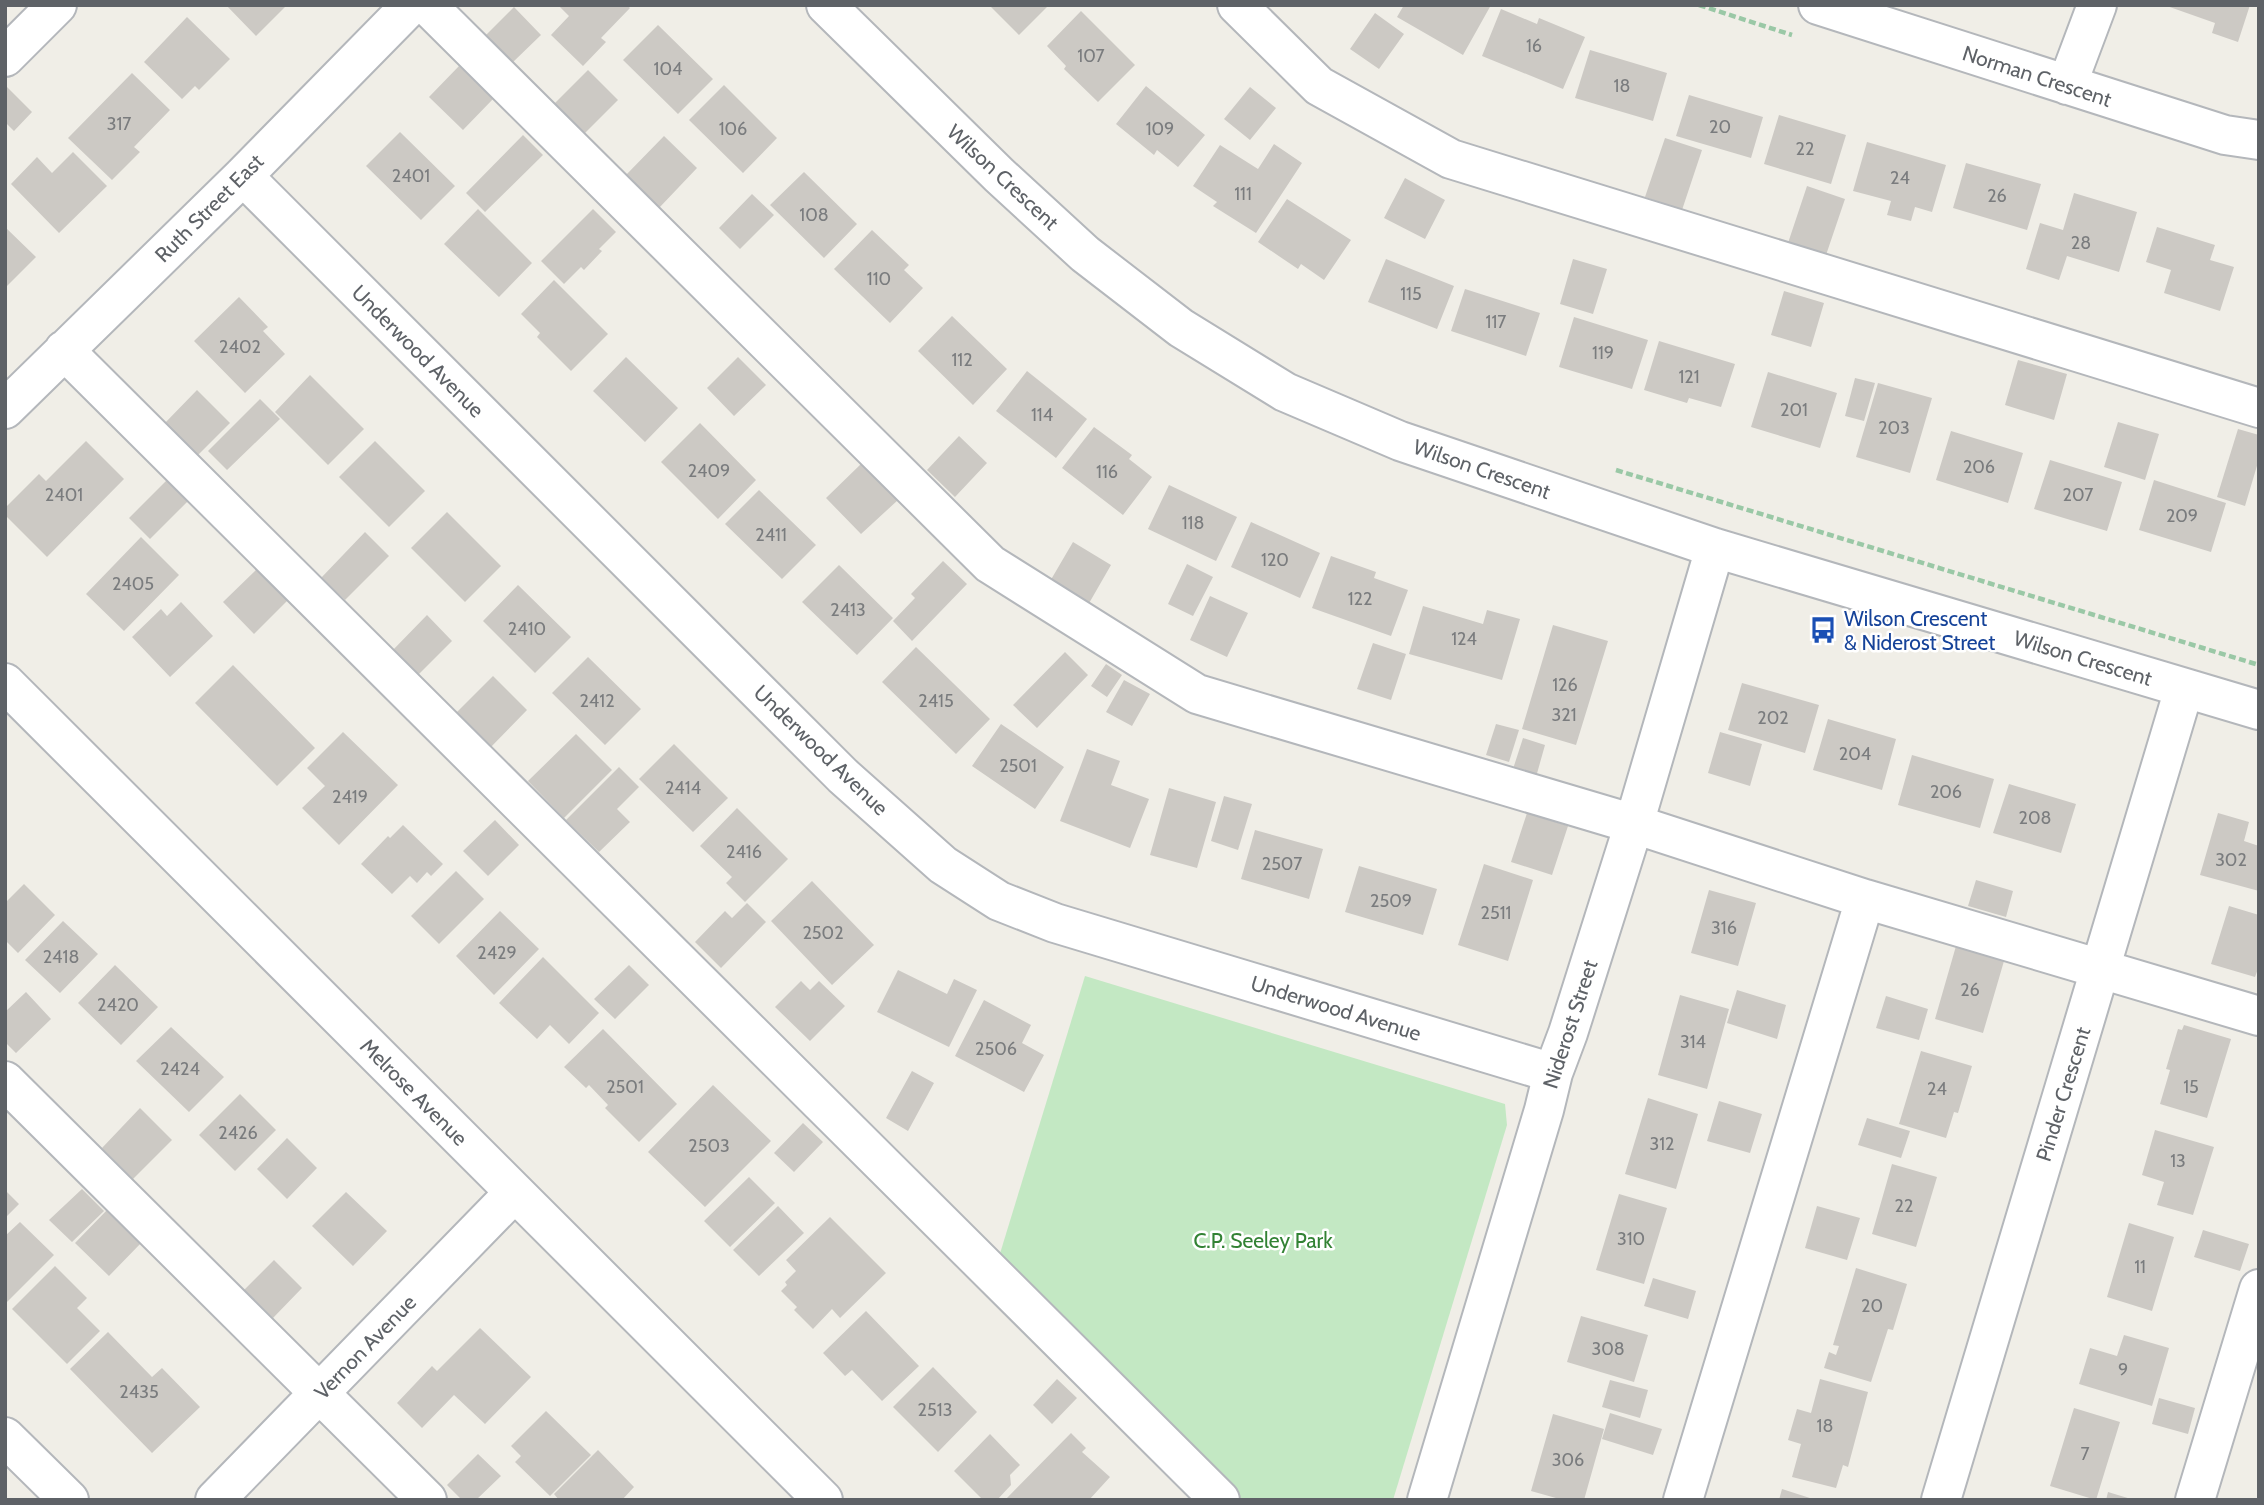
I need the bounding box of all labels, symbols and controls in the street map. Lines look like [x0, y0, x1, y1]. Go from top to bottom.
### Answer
house number: 16 [1526, 35, 1542, 57]
street label: Norman Crescent [1959, 40, 2115, 112]
house number: 107 [1077, 45, 1105, 67]
house number: 104 [654, 58, 682, 80]
house number: 18 [1614, 75, 1630, 97]
house number: 317 [107, 113, 131, 135]
house number: 20 [1709, 116, 1731, 138]
house number: 106 [719, 118, 747, 140]
house number: 109 [1146, 118, 1174, 140]
street label: Wilson Crescent [942, 119, 1064, 235]
house number: 22 [1796, 138, 1814, 160]
street label: Ruth Street East [150, 149, 268, 267]
house number: 2401 [392, 165, 430, 187]
house number: 24 [1890, 167, 1910, 189]
house number: 111 [1234, 183, 1252, 205]
house number: 26 [1987, 185, 2007, 207]
house number: 108 [799, 204, 829, 226]
house number: 28 [2071, 232, 2091, 254]
house number: 110 [867, 268, 891, 290]
street label: Underwood Avenue [347, 280, 490, 423]
house number: 115 [1400, 283, 1422, 305]
house number: 117 [1486, 311, 1506, 333]
house number: 2402 [219, 336, 261, 358]
house number: 119 [1592, 342, 1614, 364]
house number: 112 [951, 349, 973, 371]
house number: 121 [1678, 366, 1700, 388]
house number: 201 [1780, 399, 1808, 421]
house number: 114 [1031, 404, 1053, 426]
house number: 203 [1878, 417, 1910, 439]
street label: Wilson Crescent [1410, 434, 1554, 504]
house number: 206 [1963, 456, 1995, 478]
house number: 2409 [688, 460, 730, 482]
house number: 116 [1096, 461, 1118, 483]
house number: 2401 [45, 484, 83, 506]
house number: 207 [2063, 484, 2093, 506]
house number: 209 [2166, 505, 2198, 527]
house number: 118 [1182, 512, 1204, 534]
house number: 2411 [755, 524, 787, 546]
house number: 120 [1261, 549, 1289, 571]
house number: 2405 [112, 573, 154, 595]
house number: 122 [1348, 588, 1372, 610]
house number: 2413 [830, 599, 866, 621]
place label: Wilson Crescent & Niderost Street [1844, 606, 1995, 655]
bus stop icon: Wilson Crescent & Niderost Street [1808, 615, 1838, 645]
house number: 2410 [508, 618, 546, 640]
street label: Wilson Crescent [2011, 625, 2155, 691]
house number: 124 [1451, 628, 1477, 650]
house number: 126 [1552, 674, 1578, 696]
street label: Underwood Avenue [749, 680, 893, 821]
house number: 2412 [579, 690, 615, 712]
house number: 2415 [918, 690, 954, 712]
house number: 321 [1551, 704, 1577, 726]
house number: 202 [1757, 707, 1789, 729]
house number: 204 [1839, 743, 1871, 765]
house number: 2501 [999, 755, 1037, 777]
house number: 2414 [665, 777, 701, 799]
house number: 206 [1930, 781, 1962, 803]
house number: 2419 [332, 786, 368, 808]
house number: 208 [2019, 807, 2051, 829]
house number: 2416 [726, 841, 762, 863]
house number: 302 [2215, 849, 2247, 871]
house number: 2507 [1262, 853, 1302, 875]
house number: 2509 [1370, 890, 1412, 912]
house number: 2511 [1481, 902, 1511, 924]
house number: 316 [1711, 917, 1737, 939]
house number: 2502 [802, 922, 844, 944]
house number: 2429 [477, 942, 517, 964]
house number: 2418 [43, 946, 79, 968]
street label: Niderost Street [1537, 956, 1603, 1092]
street label: Underwood Avenue [1248, 970, 1424, 1046]
house number: 26 [1960, 979, 1980, 1001]
house number: 2420 [97, 994, 139, 1016]
street label: Pinder Crescent [2031, 1024, 2095, 1164]
house number: 314 [1680, 1031, 1706, 1053]
street label: Melrose Avenue [355, 1033, 473, 1151]
house number: 2506 [975, 1038, 1017, 1060]
house number: 2424 [160, 1058, 200, 1080]
house number: 2501 [606, 1076, 644, 1098]
house number: 15 [2183, 1076, 2199, 1098]
house number: 24 [1927, 1078, 1947, 1100]
house number: 2426 [218, 1122, 258, 1144]
house number: 312 [1649, 1133, 1675, 1155]
house number: 2503 [688, 1135, 730, 1157]
house number: 13 [2170, 1150, 2186, 1172]
house number: 22 [1895, 1195, 1913, 1217]
park label: C.P. Seeley Park [1193, 1228, 1333, 1253]
house number: 310 [1617, 1228, 1645, 1250]
house number: 11 [2134, 1256, 2146, 1278]
street label: Vernon Avenue [309, 1289, 421, 1404]
house number: 20 [1861, 1295, 1883, 1317]
house number: 308 [1591, 1338, 1625, 1360]
house number: 9 [2118, 1359, 2128, 1381]
house number: 2435 [119, 1381, 159, 1403]
house number: 2513 [918, 1399, 952, 1421]
house number: 18 [1817, 1415, 1833, 1437]
house number: 7 [2080, 1443, 2090, 1465]
house number: 306 [1552, 1449, 1584, 1471]

